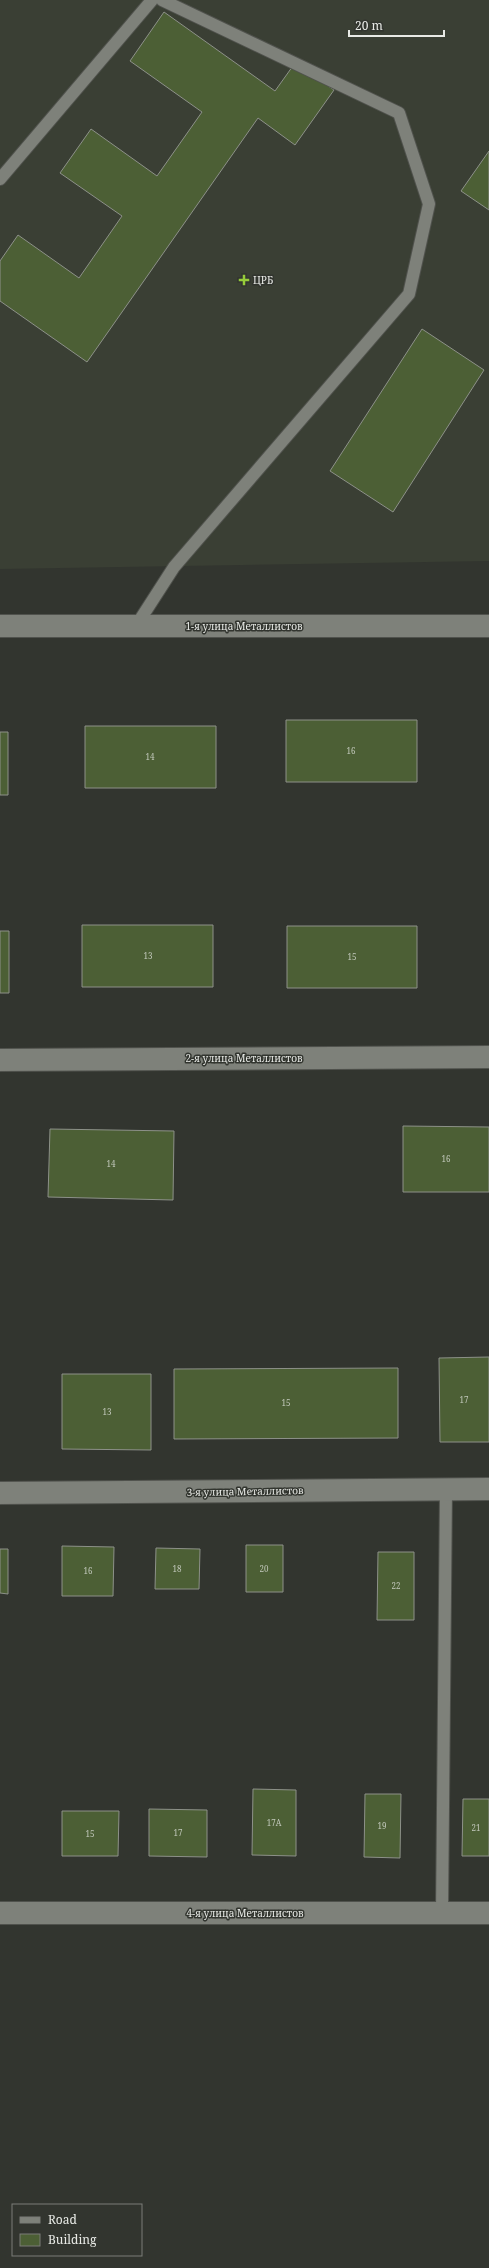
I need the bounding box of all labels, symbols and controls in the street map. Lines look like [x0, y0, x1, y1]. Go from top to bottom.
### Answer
scale bar [349, 12, 444, 38]
text: 20 m [355, 17, 383, 34]
place label: ЦРБ [253, 273, 273, 287]
marker: ЦРБ [238, 274, 250, 286]
street label: 1-я улица Металлистов [186, 619, 303, 633]
house number: 16 [347, 745, 356, 756]
house number: 14 [146, 751, 155, 762]
house number: 13 [144, 950, 153, 961]
house number: 15 [348, 951, 356, 962]
street label: 2-я улица Металлистов [186, 1051, 303, 1065]
house number: 16 [442, 1153, 451, 1164]
house number: 14 [107, 1158, 116, 1169]
house number: 17 [460, 1394, 469, 1405]
house number: 15 [282, 1397, 290, 1408]
house number: 13 [103, 1406, 112, 1417]
street label: 3-я улица Металлистов [186, 1483, 304, 1499]
house number: 18 [173, 1563, 182, 1574]
house number: 20 [260, 1563, 269, 1574]
house number: 16 [84, 1565, 93, 1576]
house number: 22 [392, 1580, 400, 1591]
house number: 17А [267, 1817, 282, 1828]
house number: 19 [378, 1820, 386, 1831]
house number: 21 [472, 1822, 480, 1833]
house number: 17 [174, 1827, 183, 1838]
house number: 15 [86, 1828, 94, 1839]
street label: 4-я улица Металлистов [187, 1906, 304, 1920]
legend [12, 2204, 142, 2256]
text: Road [48, 2211, 78, 2228]
text: Building [48, 2231, 97, 2248]

